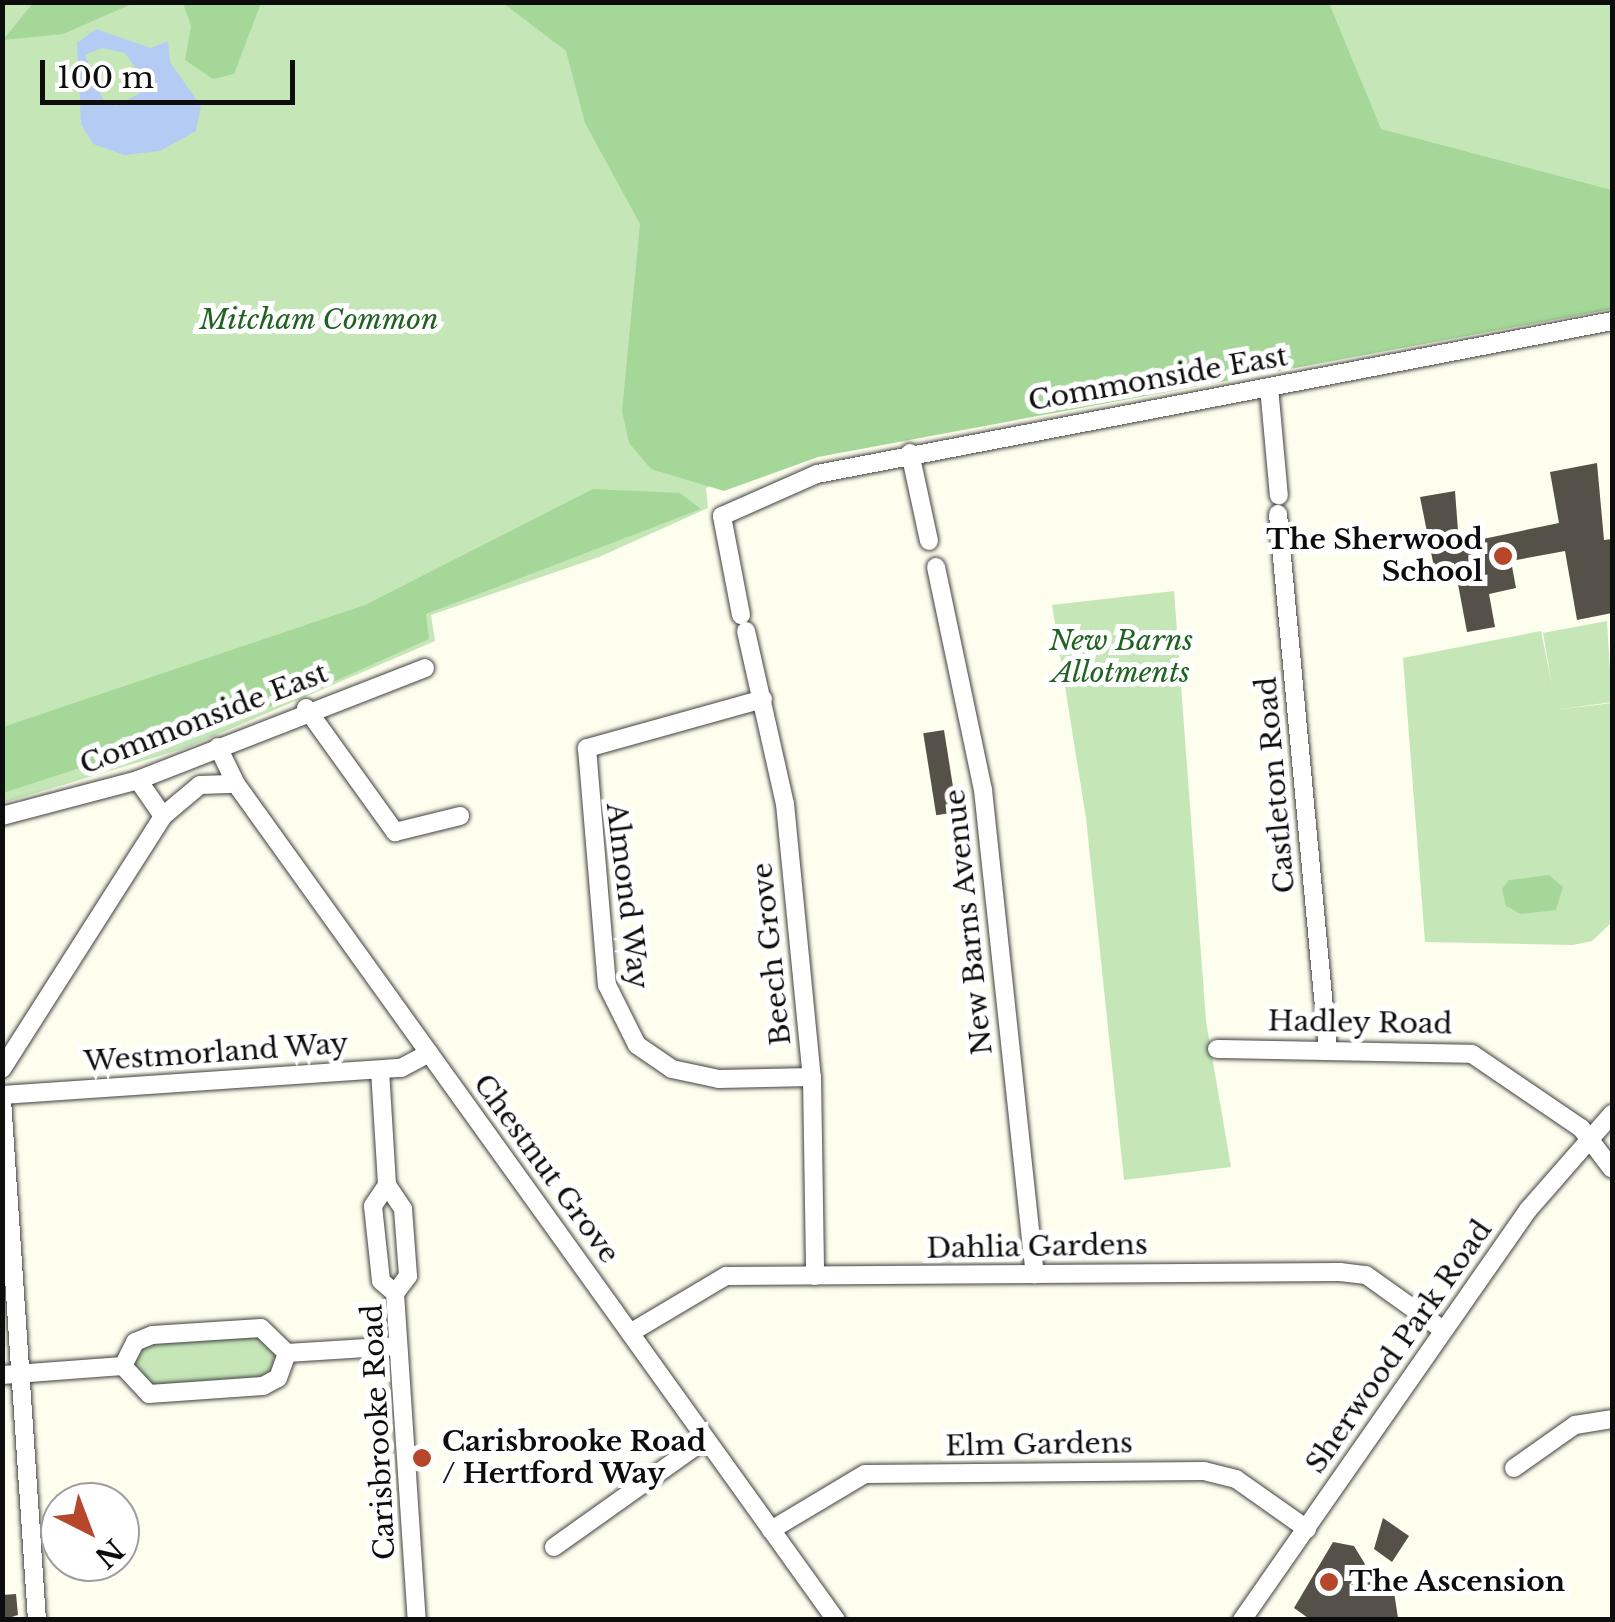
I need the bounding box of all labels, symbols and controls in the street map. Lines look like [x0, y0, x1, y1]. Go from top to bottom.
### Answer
scale bar [45, 40, 300, 102]
text: 100 m [57, 59, 154, 96]
park label: Mitcham Common [199, 303, 439, 337]
street label: Commonside East [1026, 340, 1290, 418]
place label: The Sherwood School [1266, 523, 1483, 589]
marker: The Sherwood School [1492, 545, 1514, 567]
park label: New Barns Allotments [1049, 624, 1193, 690]
street label: Commonside East [75, 656, 333, 782]
street label: Castleton Road [1250, 675, 1302, 895]
street label: New Barns Avenue [938, 786, 1000, 1058]
street label: Almond Way [599, 800, 655, 992]
street label: Beech Grove [746, 861, 798, 1047]
street label: Hadley Road [1267, 1005, 1453, 1041]
street label: Westmorland Way [82, 1027, 350, 1079]
street label: Chestnut Grove [466, 1068, 626, 1270]
street label: Sherwood Park Road [1299, 1214, 1499, 1480]
street label: Dahlia Gardens [926, 1228, 1148, 1266]
street label: Carisbrooke Road [356, 1303, 402, 1561]
place label: Carisbrooke Road / Hertford Way [442, 1425, 706, 1491]
street label: Elm Gardens [945, 1427, 1133, 1463]
marker: Carisbrooke Road / Hertford Way [411, 1447, 433, 1469]
north arrow [40, 1482, 140, 1582]
text: N [88, 1531, 131, 1575]
place label: The Ascension [1349, 1565, 1566, 1599]
marker: The Ascension [1318, 1571, 1340, 1593]

